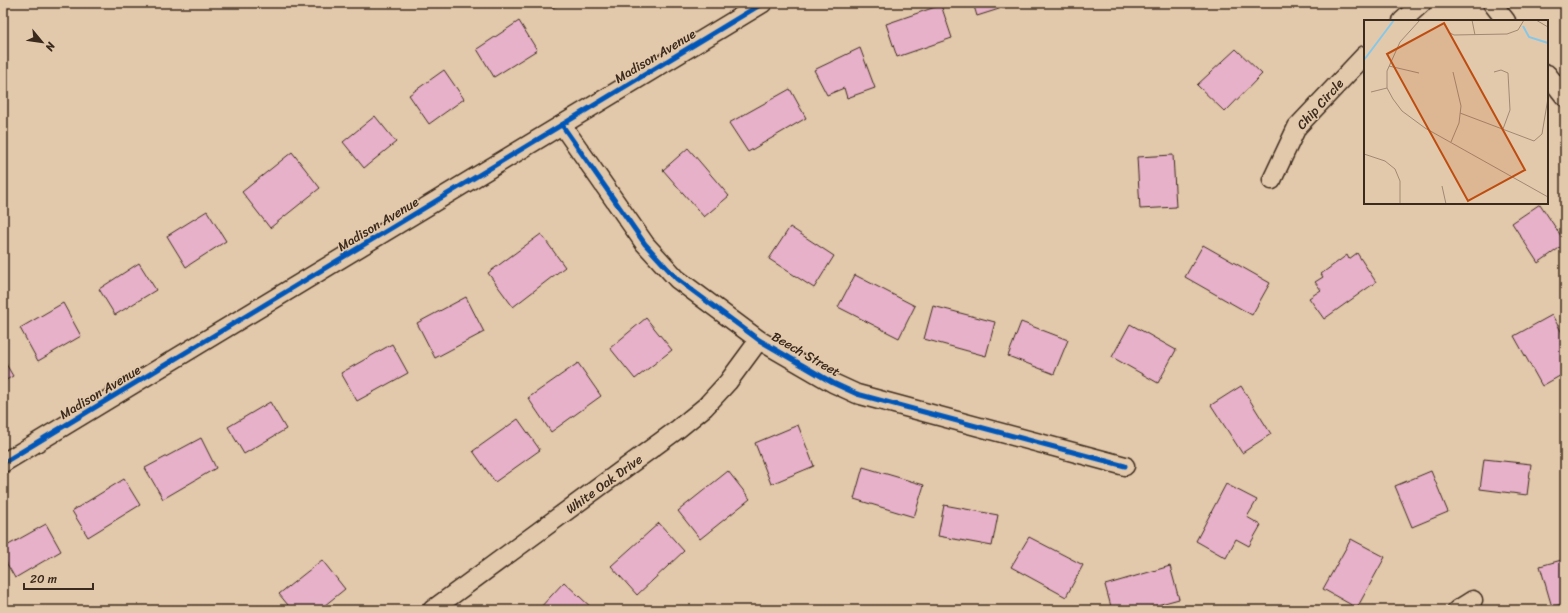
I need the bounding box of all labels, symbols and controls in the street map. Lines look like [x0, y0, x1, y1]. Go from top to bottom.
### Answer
inset map [1364, 20, 1548, 204]
north arrow [22, 22, 62, 62]
street label: Madison Avenue [610, 22, 700, 90]
text: N [40, 38, 61, 55]
street label: Chip Circle [1291, 73, 1349, 135]
street label: Madison Avenue [333, 190, 423, 258]
street label: Beech Street [767, 325, 845, 383]
street label: Madison Avenue [55, 358, 145, 426]
street label: White Oak Drive [560, 448, 648, 520]
scale bar [24, 565, 93, 591]
text: 20 m [30, 568, 57, 590]

